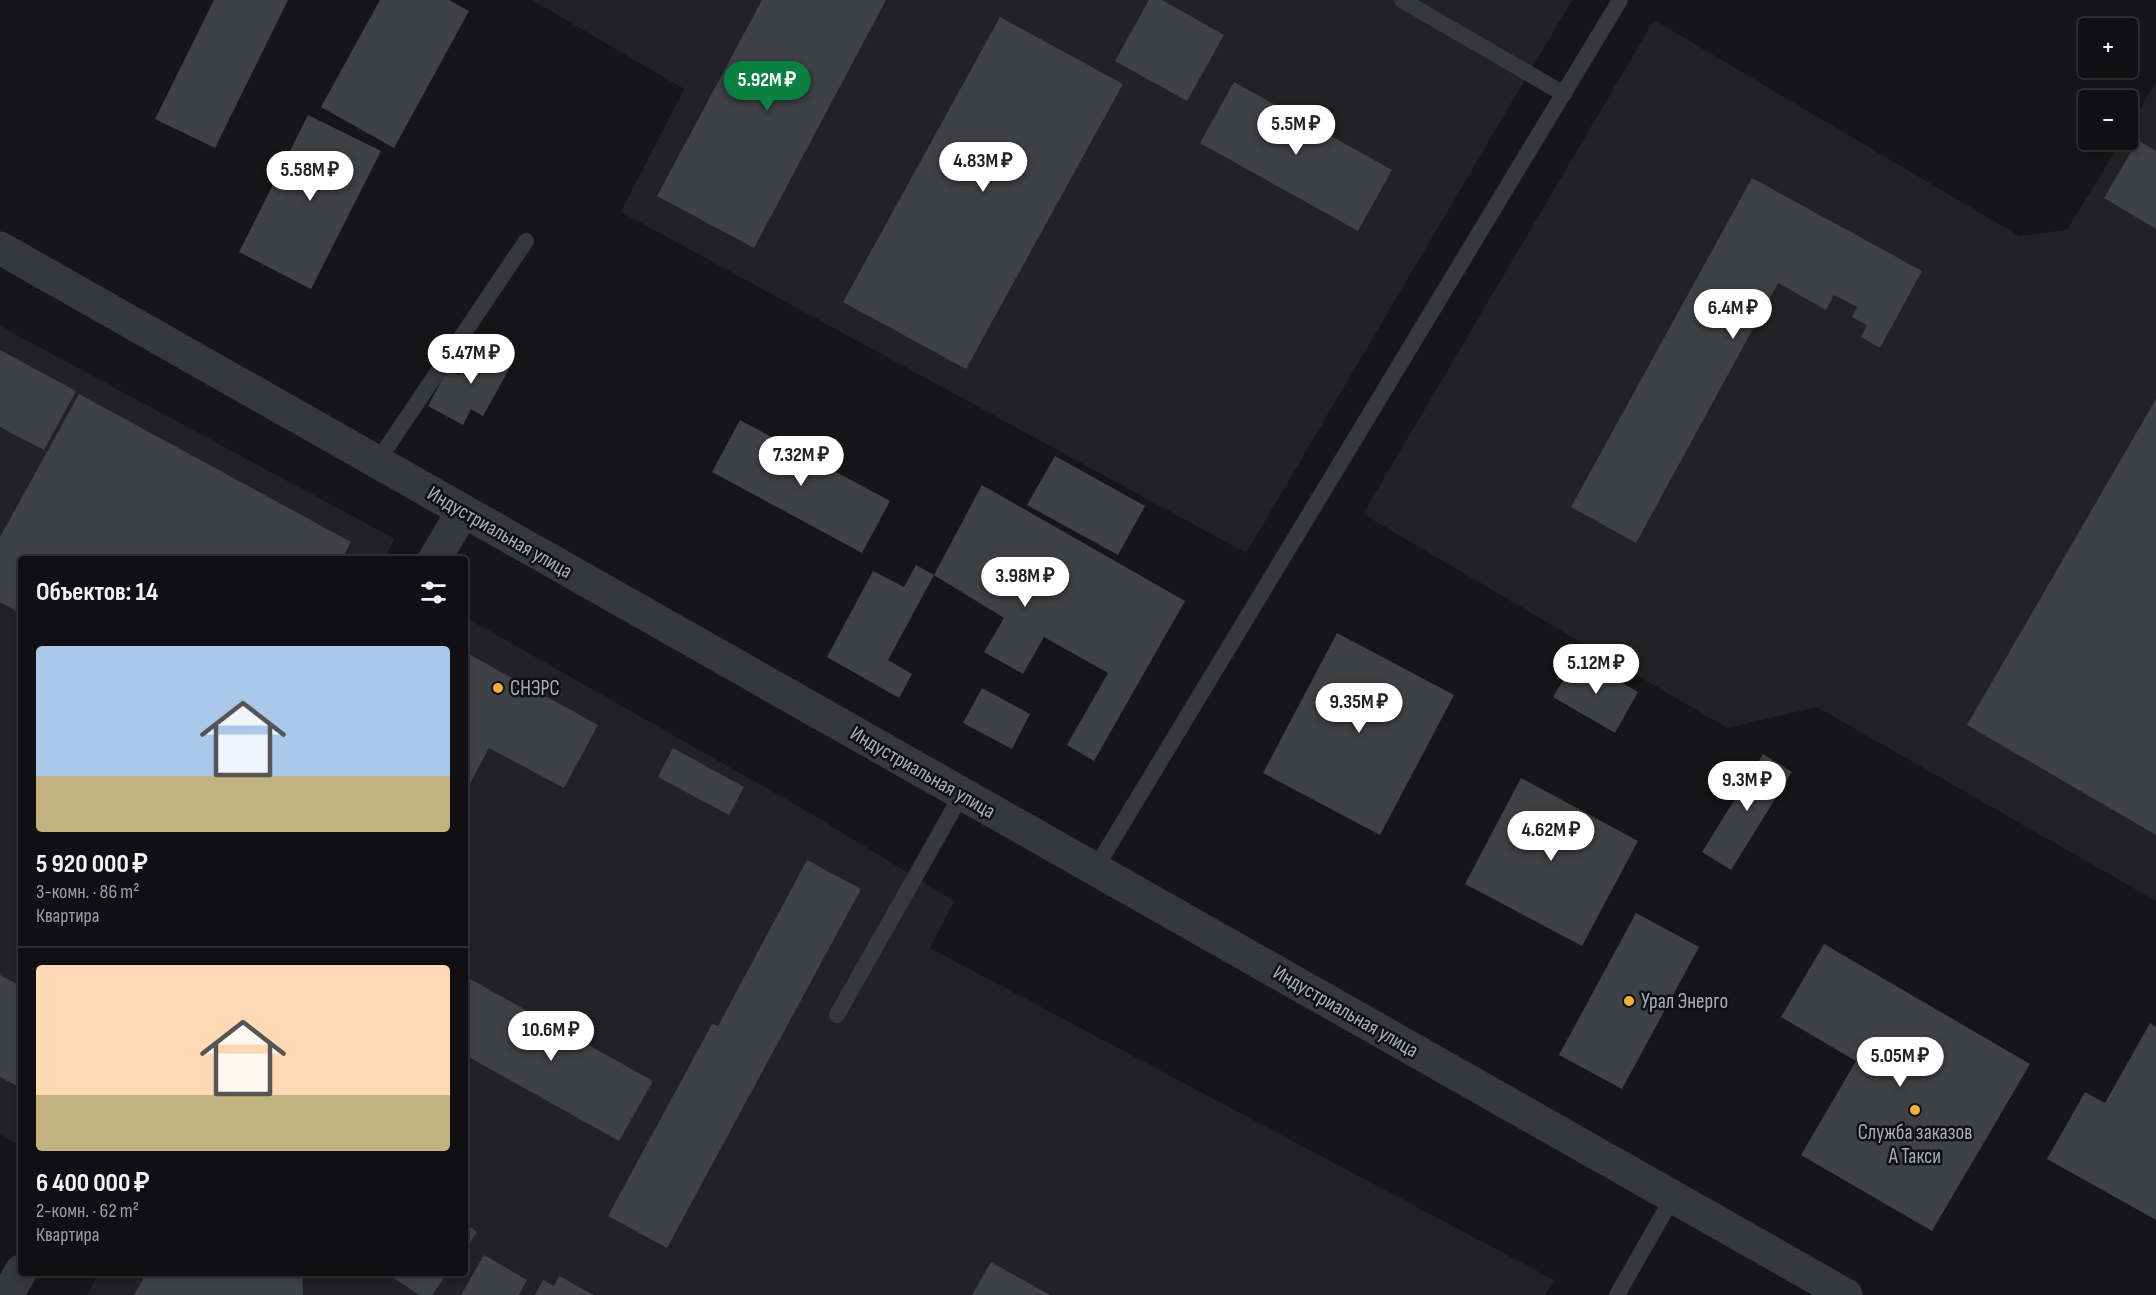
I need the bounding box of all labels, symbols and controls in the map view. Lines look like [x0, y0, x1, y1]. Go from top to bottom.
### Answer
map controls [2078, 18, 2138, 150]
button: + [2078, 18, 2138, 78]
pin: 5.92M ₽ [712, 61, 822, 112]
text: 5.92M ₽ [738, 68, 796, 92]
button: − [2078, 90, 2138, 150]
pin: 5.5M ₽ [1247, 105, 1345, 156]
text: 5.5M ₽ [1271, 112, 1321, 136]
pin: 4.83M ₽ [928, 142, 1038, 193]
text: 4.83M ₽ [953, 149, 1013, 173]
pin: 5.58M ₽ [255, 151, 365, 202]
text: 5.58M ₽ [281, 158, 339, 182]
pin: 6.4M ₽ [1684, 289, 1782, 340]
text: 6.4M ₽ [1708, 296, 1758, 320]
pin: 5.47M ₽ [416, 334, 526, 385]
text: 5.47M ₽ [442, 341, 500, 365]
pin: 7.32M ₽ [746, 436, 856, 487]
text: 7.32M ₽ [773, 443, 829, 467]
street label: Индустриальная улица [423, 481, 577, 584]
pin: 3.98M ₽ [970, 557, 1080, 608]
text: 3.98M ₽ [995, 564, 1055, 588]
icon: filters [417, 576, 450, 609]
text: Объектов: 14 [36, 577, 158, 608]
pin: 5.12M ₽ [1541, 644, 1651, 695]
text: 5.12M ₽ [1567, 651, 1625, 675]
place label: СНЭРС [510, 676, 560, 701]
marker: СНЭРС [491, 681, 505, 695]
pin: 9.35M ₽ [1304, 683, 1414, 734]
icon: home [189, 685, 297, 793]
text: 9.35M ₽ [1330, 690, 1388, 714]
street label: Индустриальная улица [846, 721, 1000, 824]
pin: 9.3M ₽ [1698, 761, 1796, 812]
text: 9.3M ₽ [1722, 768, 1772, 792]
pin: 4.62M ₽ [1496, 811, 1606, 862]
text: 4.62M ₽ [1521, 818, 1581, 842]
text: 5 920 000 ₽ [36, 849, 148, 880]
text: 3-комн. · 86 m² [36, 880, 139, 904]
text: Квартира [36, 904, 100, 928]
street label: Индустриальная улица [1269, 960, 1423, 1063]
place label: Урал Энерго [1641, 989, 1728, 1014]
marker: Урал Энерго [1622, 994, 1636, 1008]
icon: home [189, 1004, 297, 1112]
pin: 10.6M ₽ [496, 1011, 606, 1062]
text: 10.6M ₽ [522, 1018, 580, 1042]
pin: 5.05M ₽ [1845, 1037, 1955, 1088]
text: 5.05M ₽ [1871, 1044, 1929, 1068]
marker: Служба заказов А Такси [1908, 1103, 1922, 1117]
place label: Служба заказов А Такси [1858, 1120, 1972, 1169]
text: 6 400 000 ₽ [36, 1168, 150, 1199]
text: 2-комн. · 62 m² [36, 1199, 139, 1223]
text: Квартира [36, 1223, 100, 1247]

